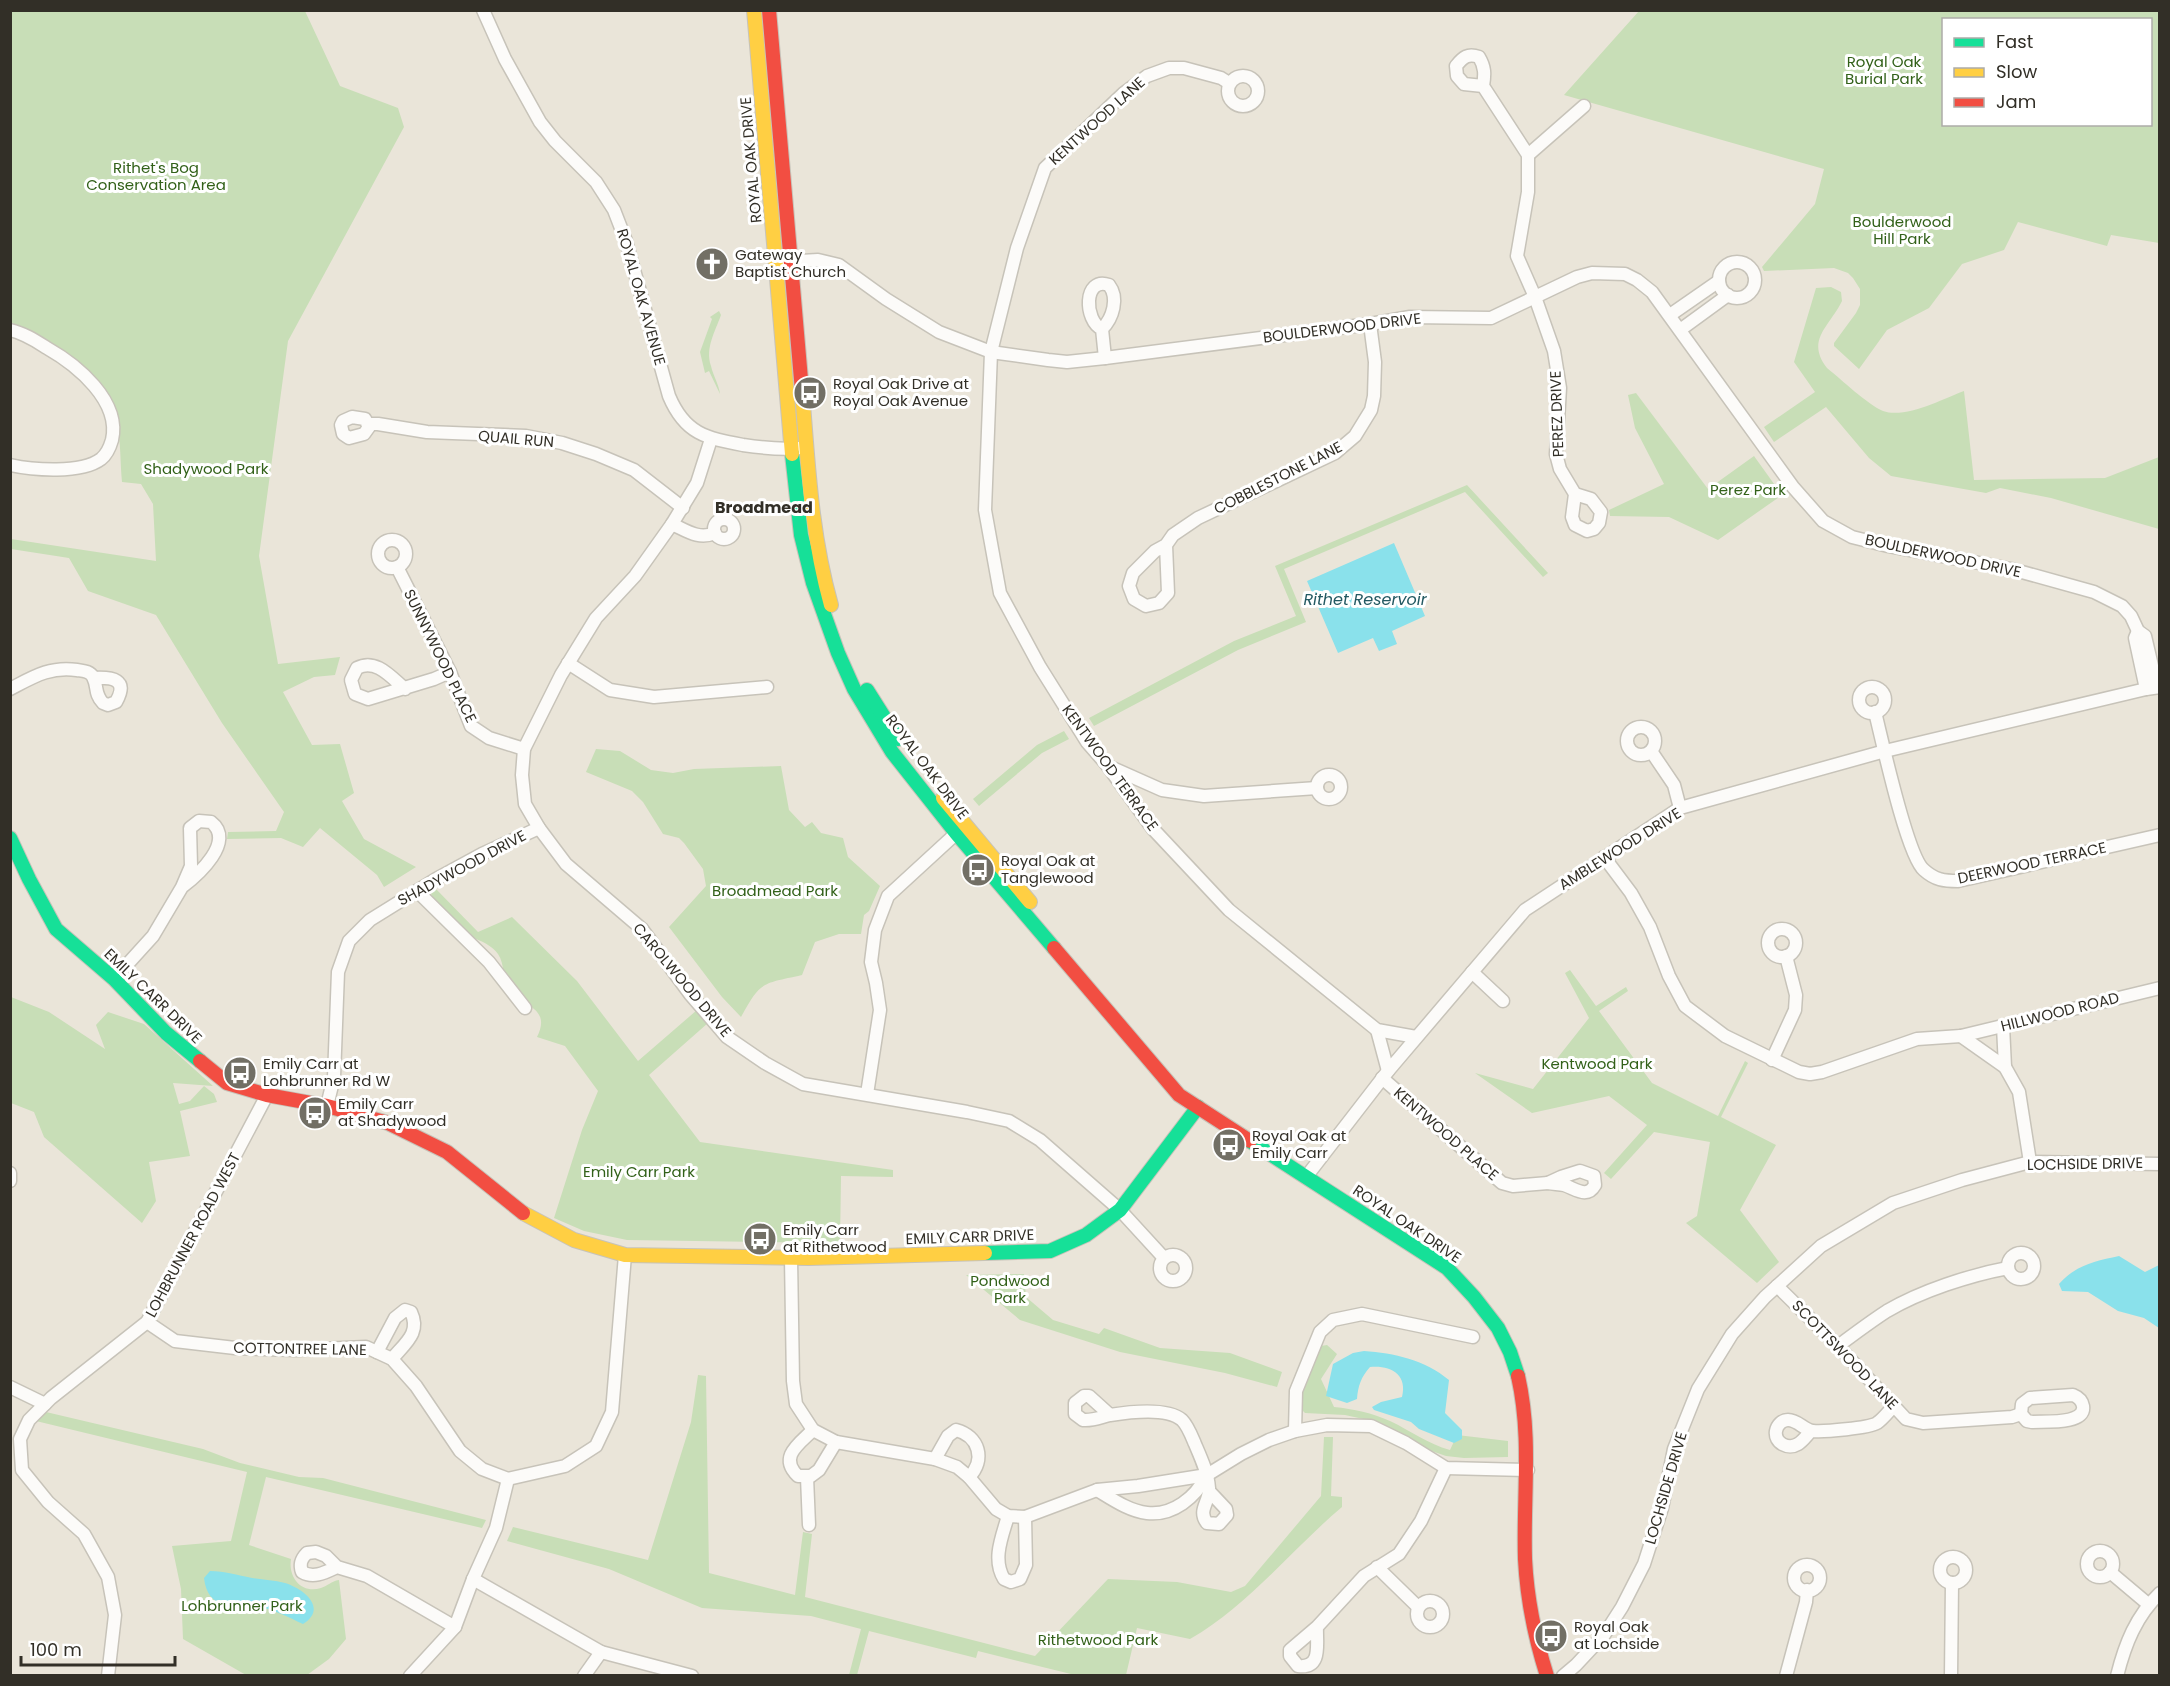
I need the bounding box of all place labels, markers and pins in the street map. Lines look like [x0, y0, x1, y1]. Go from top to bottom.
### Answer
place label: Gateway Baptist Church [735, 244, 846, 282]
church icon: Gateway Baptist Church [694, 246, 730, 282]
place label: Royal Oak Drive at Royal Oak Avenue [833, 373, 969, 411]
bus stop icon: Royal Oak Drive at Royal Oak Avenue [792, 375, 828, 411]
place label: Royal Oak at Tanglewood [1001, 850, 1095, 888]
bus stop icon: Royal Oak at Tanglewood [960, 852, 996, 888]
place label: Emily Carr at Lohbrunner Rd W [263, 1053, 390, 1091]
bus stop icon: Emily Carr at Lohbrunner Rd W [222, 1055, 258, 1091]
place label: Emily Carr at Shadywood [338, 1093, 446, 1131]
bus stop icon: Emily Carr at Shadywood [297, 1095, 333, 1131]
place label: Royal Oak at Emily Carr [1252, 1125, 1346, 1163]
bus stop icon: Royal Oak at Emily Carr [1211, 1127, 1247, 1163]
place label: Emily Carr at Rithetwood [783, 1219, 887, 1257]
bus stop icon: Emily Carr at Rithetwood [742, 1221, 778, 1257]
place label: Royal Oak at Lochside [1574, 1616, 1659, 1654]
bus stop icon: Royal Oak at Lochside [1533, 1618, 1569, 1654]

